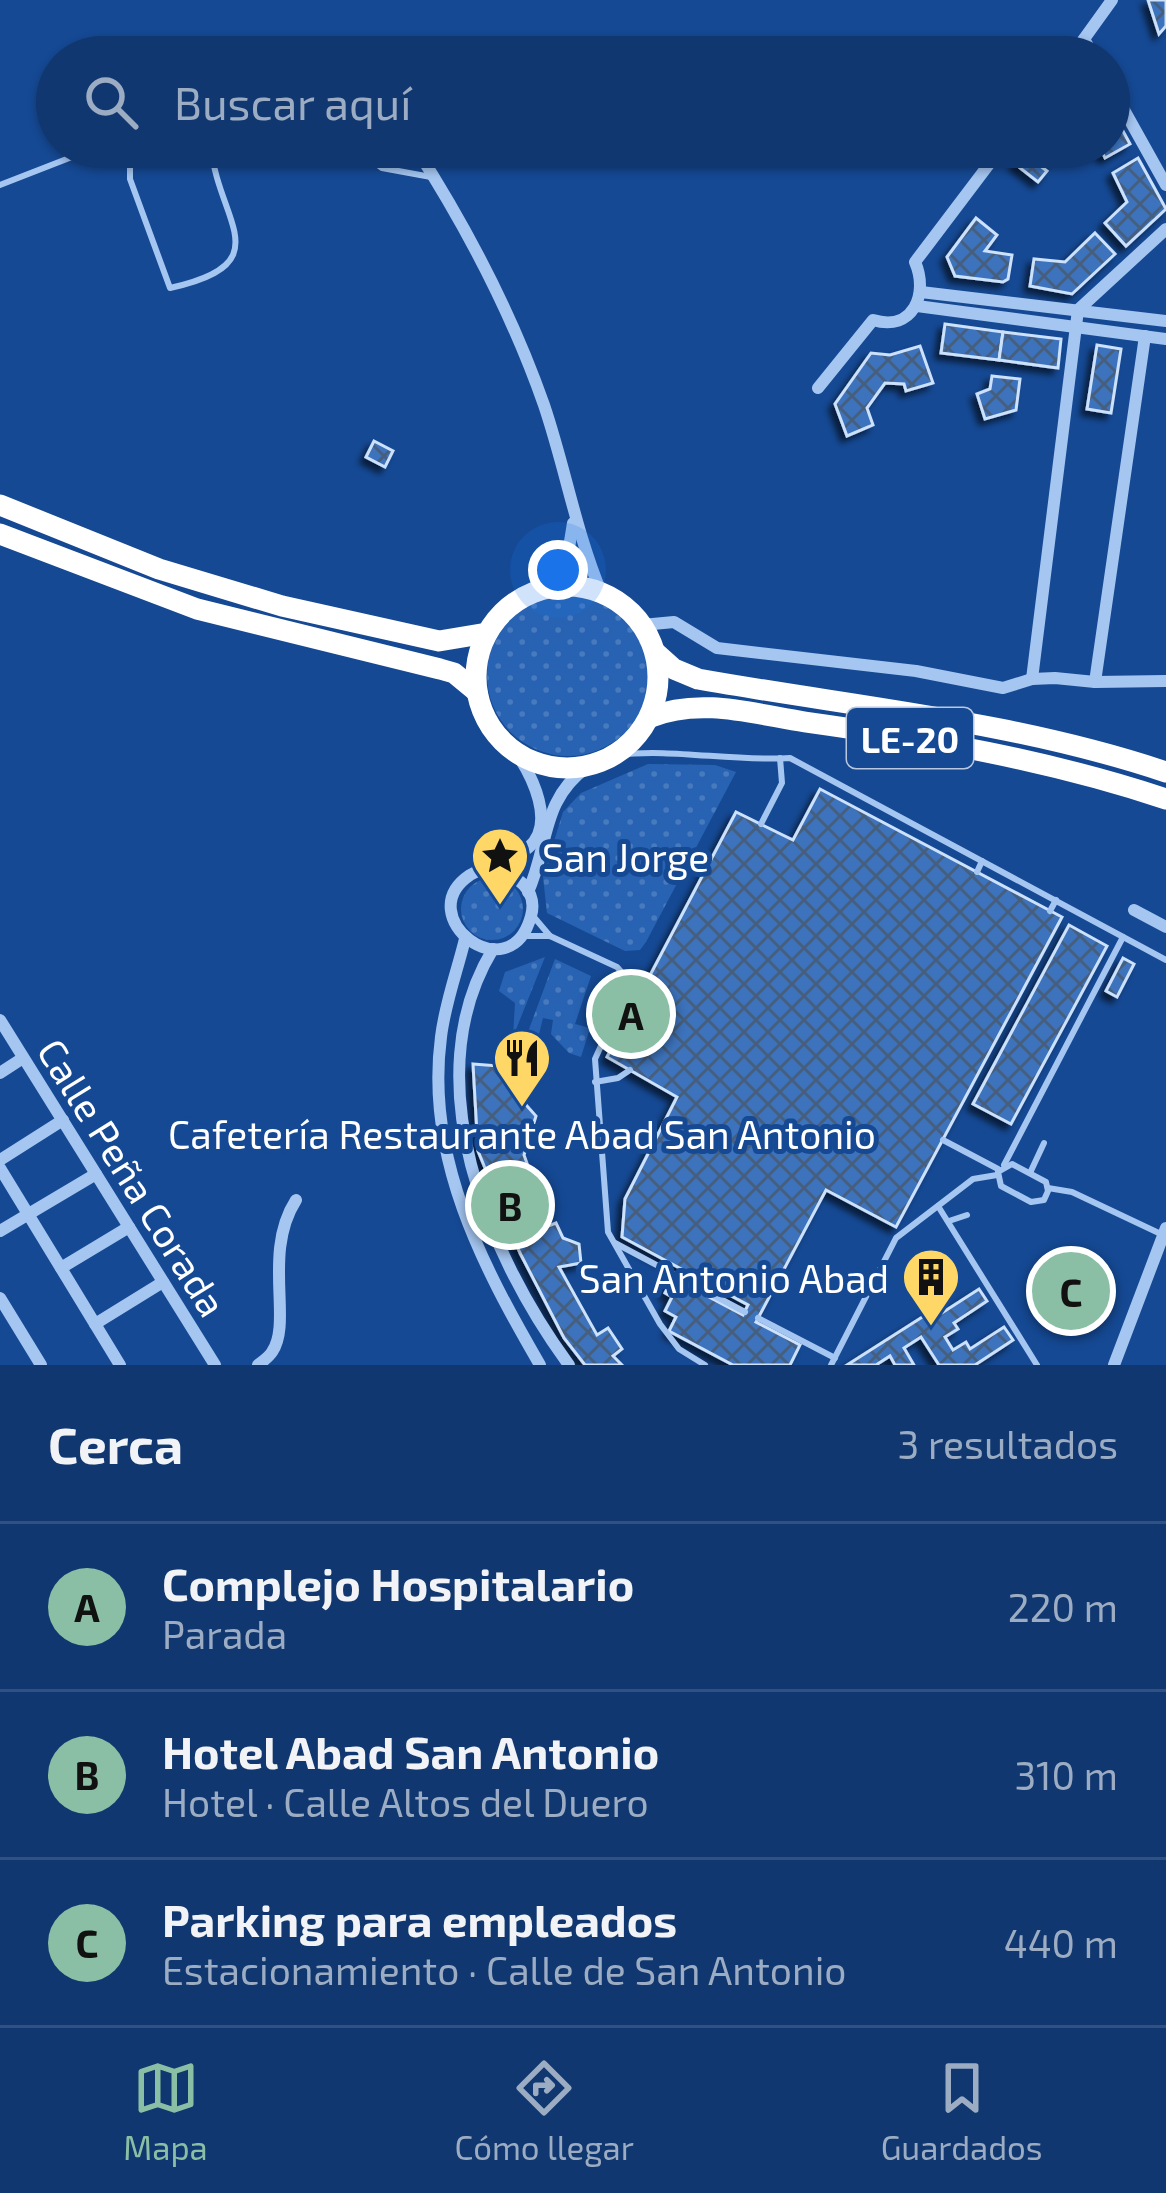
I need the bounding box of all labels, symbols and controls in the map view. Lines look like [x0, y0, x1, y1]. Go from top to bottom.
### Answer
search box [36, 36, 1130, 168]
icon: search [78, 69, 144, 135]
text: Buscar aquí [174, 75, 411, 129]
your location [528, 540, 588, 600]
road number: LE-20 [847, 708, 973, 768]
place icon: San Jorge [469, 825, 531, 907]
place label: San Jorge [542, 833, 709, 880]
pin: A [592, 969, 670, 1059]
restaurant icon: Cafetería Restaurante Abad San Antonio [491, 1027, 553, 1109]
street label: Calle Peña Corada [29, 1030, 237, 1324]
place label: Cafetería Restaurante Abad San Antonio [168, 1110, 876, 1157]
pin: B [471, 1160, 549, 1250]
building icon: San Antonio Abad [900, 1246, 962, 1328]
pin: C [1032, 1246, 1110, 1336]
place label: San Antonio Abad [579, 1254, 889, 1301]
text: Cerca [48, 1413, 183, 1474]
text: 3 resultados [898, 1420, 1118, 1467]
text: Complejo Hospitalario [162, 1556, 634, 1610]
text: A [74, 1583, 100, 1630]
text: 220 m [1008, 1583, 1118, 1630]
text: Parada [162, 1610, 287, 1657]
text: Hotel Abad San Antonio [162, 1724, 659, 1778]
text: B [75, 1751, 99, 1798]
text: 310 m [1014, 1751, 1118, 1798]
text: Hotel · Calle Altos del Duero [162, 1778, 649, 1825]
text: Parking para empleados [162, 1892, 677, 1946]
text: C [76, 1919, 98, 1966]
text: 440 m [1004, 1919, 1118, 1966]
text: Estacionamiento · Calle de San Antonio [162, 1946, 847, 1993]
tab: Mapa [123, 2055, 208, 2167]
tab: Cómo llegar [454, 2055, 634, 2167]
tab: Guardados [881, 2055, 1043, 2167]

